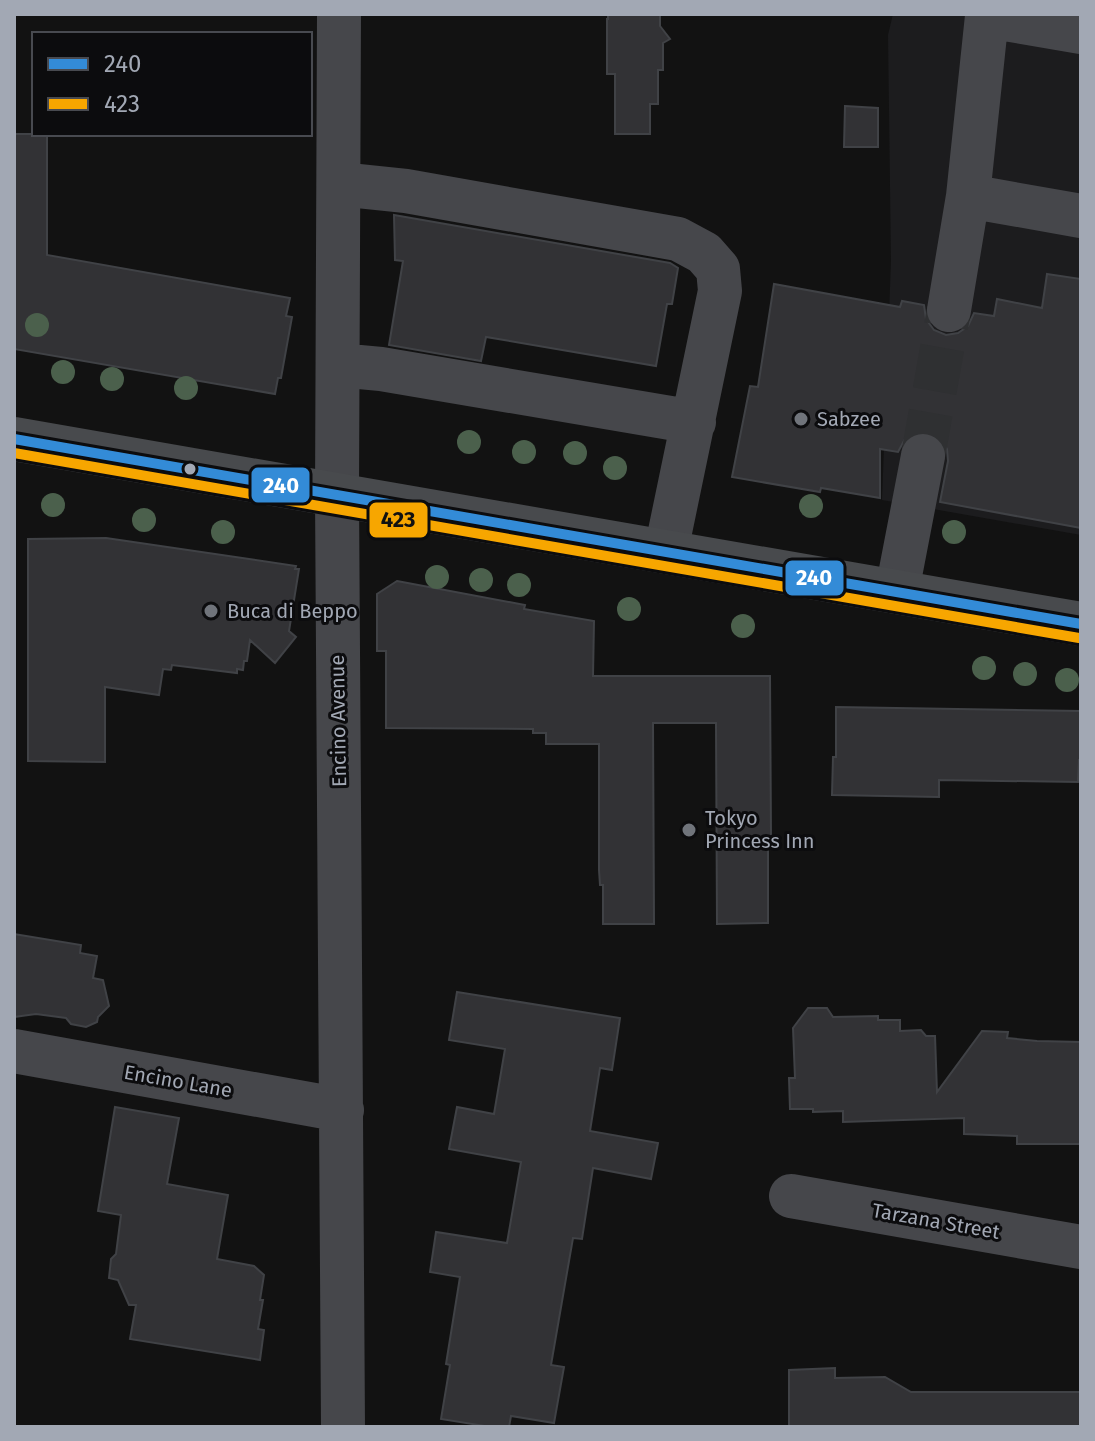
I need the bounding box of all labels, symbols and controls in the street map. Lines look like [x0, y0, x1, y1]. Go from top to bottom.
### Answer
legend [32, 32, 312, 136]
text: 240 [104, 50, 141, 78]
text: 423 [104, 90, 140, 118]
place label: Sabzee [817, 407, 881, 431]
marker: Sabzee [792, 410, 810, 428]
unlabelled marker [182, 461, 198, 477]
line badge: 240 [250, 466, 311, 504]
text: 240 [263, 472, 299, 499]
line badge: 423 [368, 501, 429, 539]
text: 423 [381, 506, 415, 533]
line badge: 240 [784, 559, 845, 597]
text: 240 [796, 564, 832, 591]
place label: Buca di Beppo [227, 599, 358, 623]
marker: Buca di Beppo [202, 602, 220, 620]
street label: Encino Avenue [325, 655, 351, 787]
place label: Tokyo Princess Inn [705, 806, 814, 853]
marker: Tokyo Princess Inn [680, 821, 698, 839]
street label: Encino Lane [122, 1060, 234, 1102]
street label: Tarzana Street [870, 1198, 1002, 1244]

